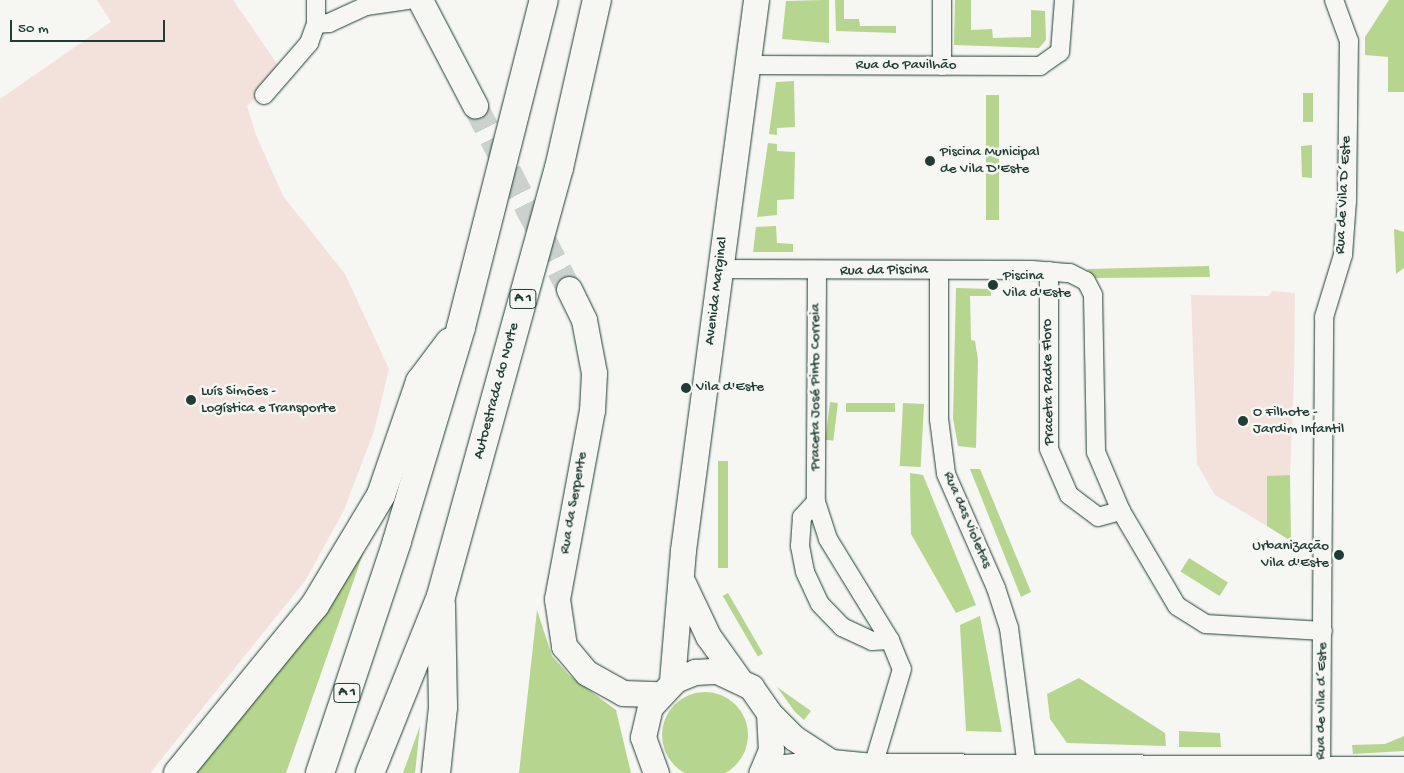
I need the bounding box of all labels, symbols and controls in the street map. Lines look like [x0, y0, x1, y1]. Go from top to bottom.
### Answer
scale bar [12, 10, 168, 42]
text: 50 m [18, 20, 49, 38]
street label: Rua do Pavilhão [856, 57, 956, 75]
street label: Rua de Vila D´Este [1332, 135, 1356, 255]
place label: Piscina Municipal de Vila D'Este [940, 143, 1040, 178]
marker: Piscina Municipal de Vila D'Este [924, 155, 936, 167]
street label: Avenida Marginal [701, 236, 733, 346]
street label: Rua da Piscina [840, 261, 928, 281]
place label: Piscina Vila d'Este [1003, 267, 1071, 302]
marker: Piscina Vila d'Este [987, 279, 999, 291]
road number: A 1 [509, 288, 537, 310]
street label: Praceta José Pinto Correia [807, 303, 825, 471]
street label: Praceta Padre Floro [1039, 319, 1059, 445]
street label: Autoestrada do Norte [470, 321, 524, 461]
place label: Vila d'Este [696, 379, 764, 397]
place label: Luís Simões - Logística e Transporte [201, 382, 336, 417]
marker: Vila d'Este [680, 382, 692, 394]
marker: Luís Simões - Logística e Transporte [185, 394, 197, 406]
place label: O Filhote - Jardim Infantil [1253, 403, 1344, 438]
marker: O Filhote - Jardim Infantil [1237, 415, 1249, 427]
street label: Rua da Serpente [556, 450, 592, 556]
street label: Rua das Violetas [939, 469, 995, 571]
place label: Urbanização Vila d'Este [1252, 537, 1329, 572]
marker: Urbanização Vila d'Este [1333, 549, 1345, 561]
street label: Rua de Vila d´Este [1312, 642, 1332, 760]
road number: A 1 [333, 681, 361, 704]

